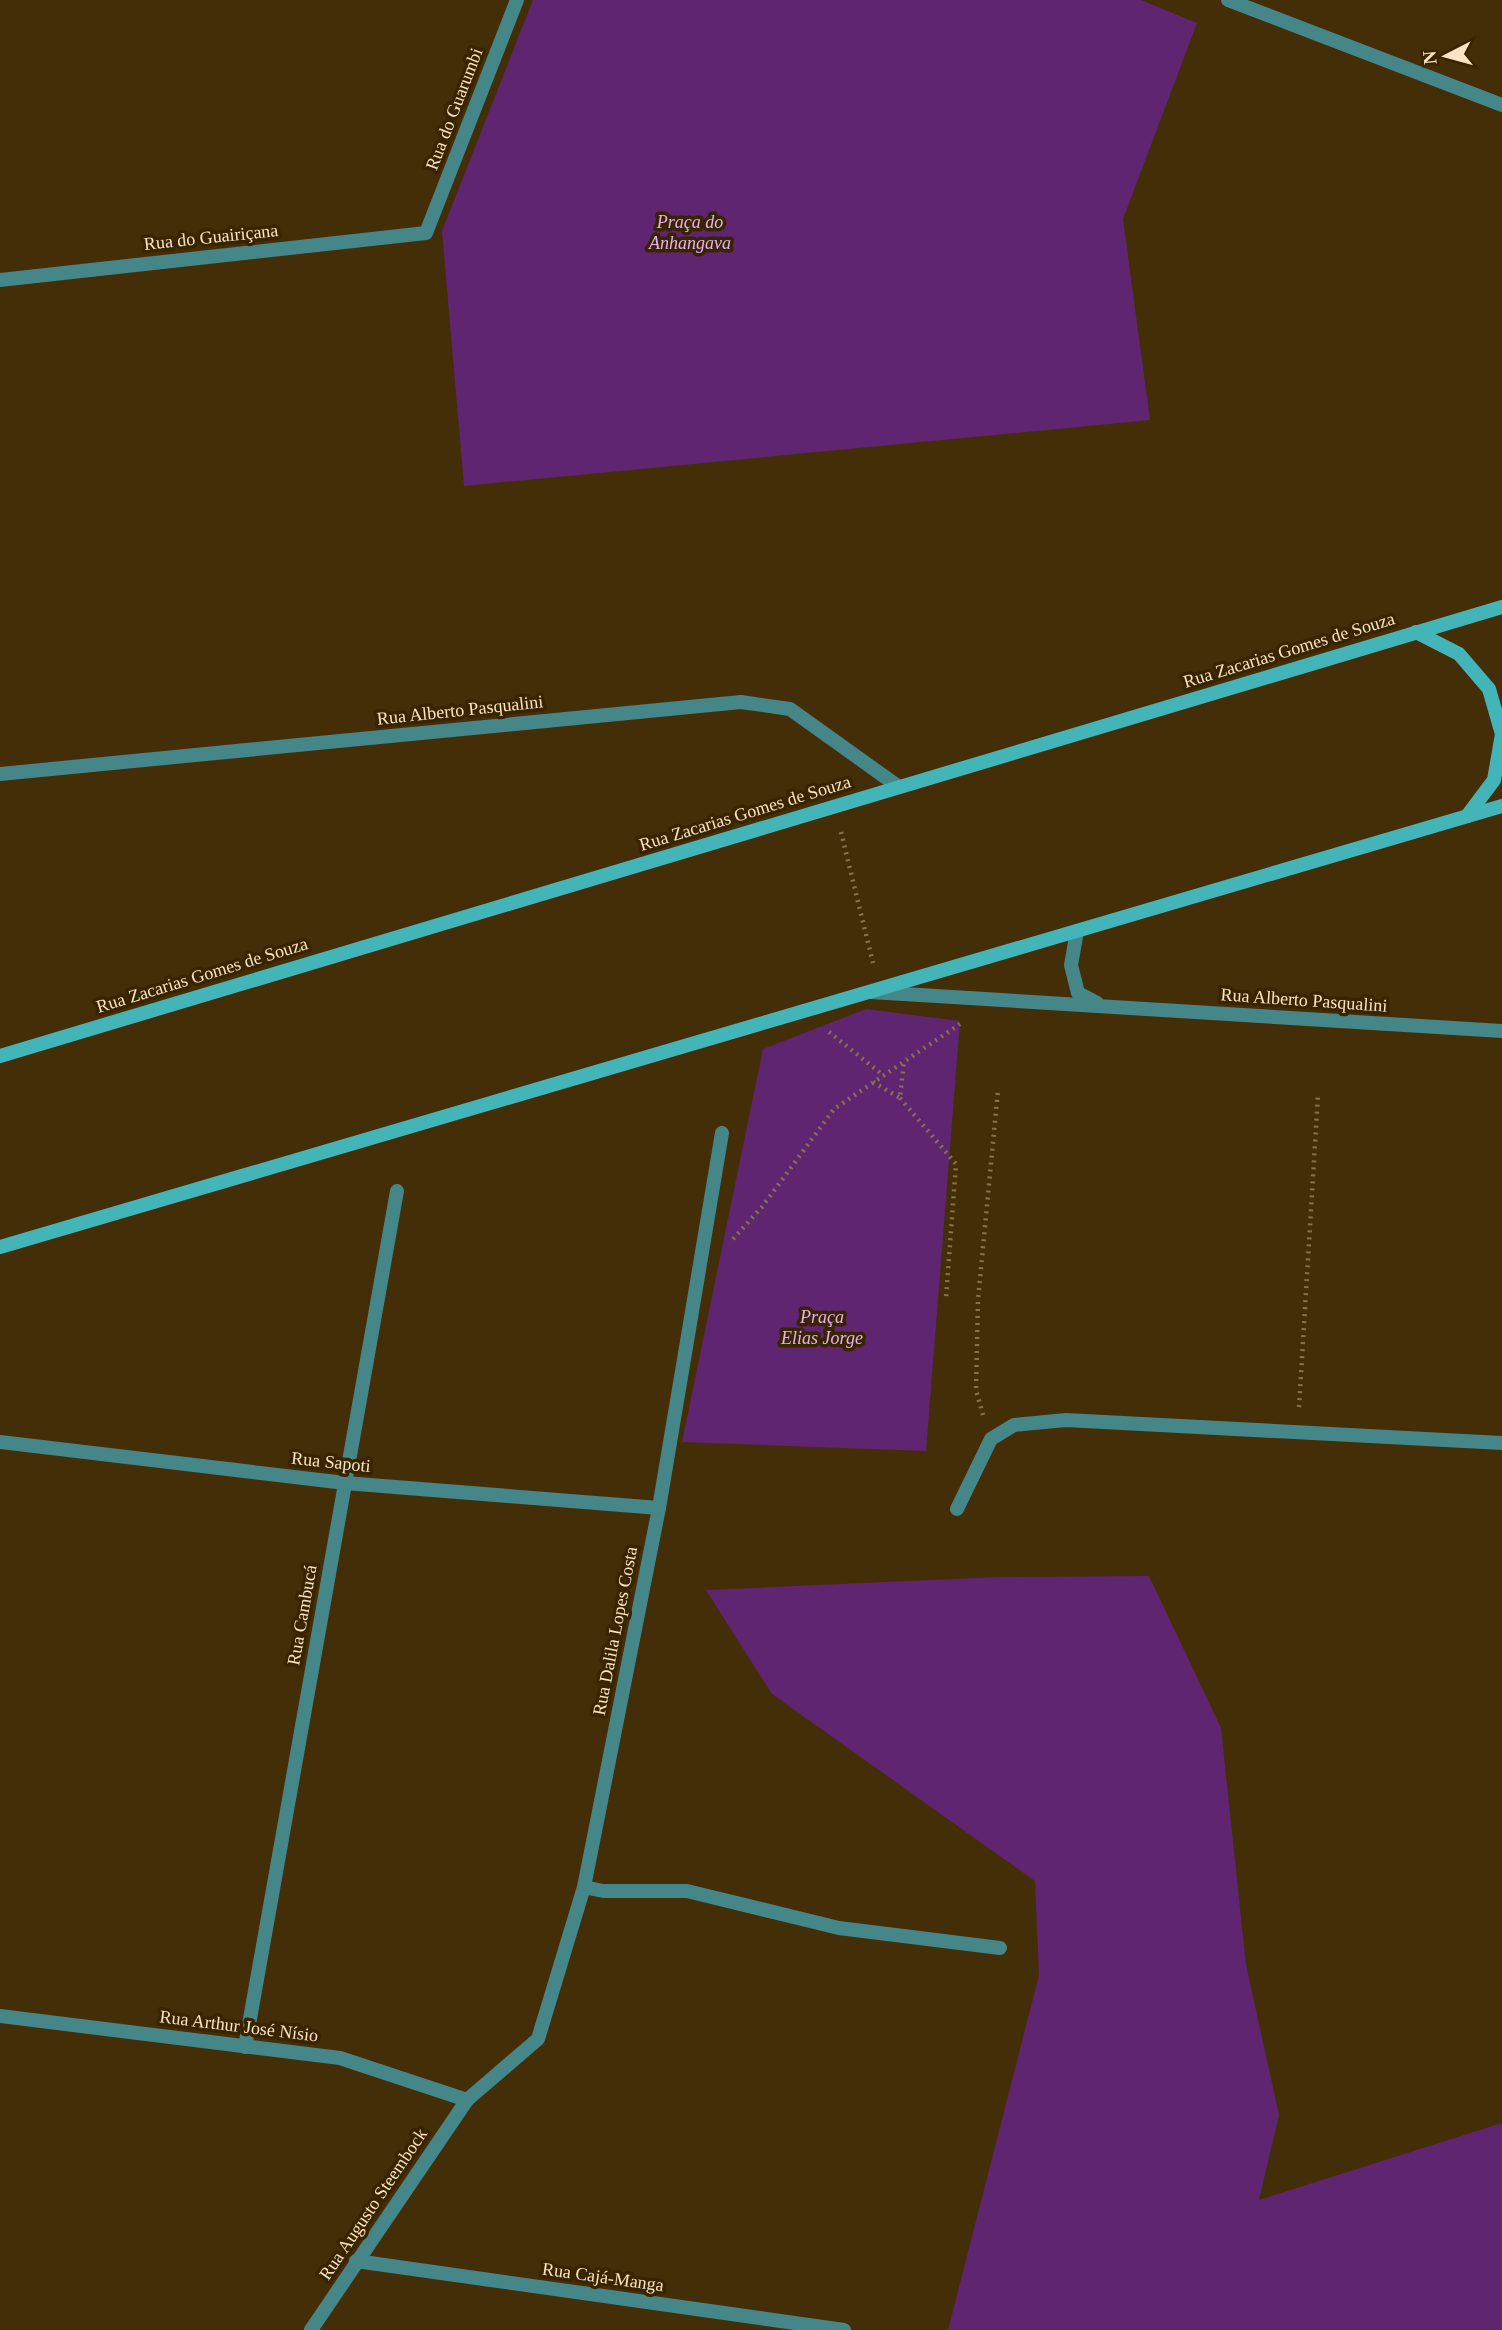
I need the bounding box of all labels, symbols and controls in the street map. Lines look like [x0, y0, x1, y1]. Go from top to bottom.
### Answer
north arrow [1411, 21, 1481, 91]
street label: Rua do Guarumbi [422, 45, 486, 173]
text: N [1418, 50, 1441, 66]
park label: Praça do Anhangava [648, 212, 731, 253]
street label: Rua do Guairiçana [143, 220, 279, 254]
street label: Rua Zacarias Gomes de Souza [1181, 608, 1397, 692]
street label: Rua Alberto Pasqualini [376, 691, 544, 729]
street label: Rua Zacarias Gomes de Souza [637, 771, 853, 855]
street label: Rua Zacarias Gomes de Souza [94, 933, 310, 1017]
street label: Rua Alberto Pasqualini [1220, 984, 1388, 1016]
park label: Praça Elias Jorge [780, 1307, 863, 1348]
street label: Rua Sapoti [290, 1448, 372, 1476]
street label: Rua Dalila Lopes Costa [589, 1545, 641, 1717]
street label: Rua Cambucá [283, 1563, 321, 1667]
street label: Rua Arthur José Nísio [159, 2006, 319, 2046]
street label: Rua Augusto Steembock [315, 2125, 431, 2283]
street label: Rua Cajá-Manga [541, 2259, 665, 2295]

